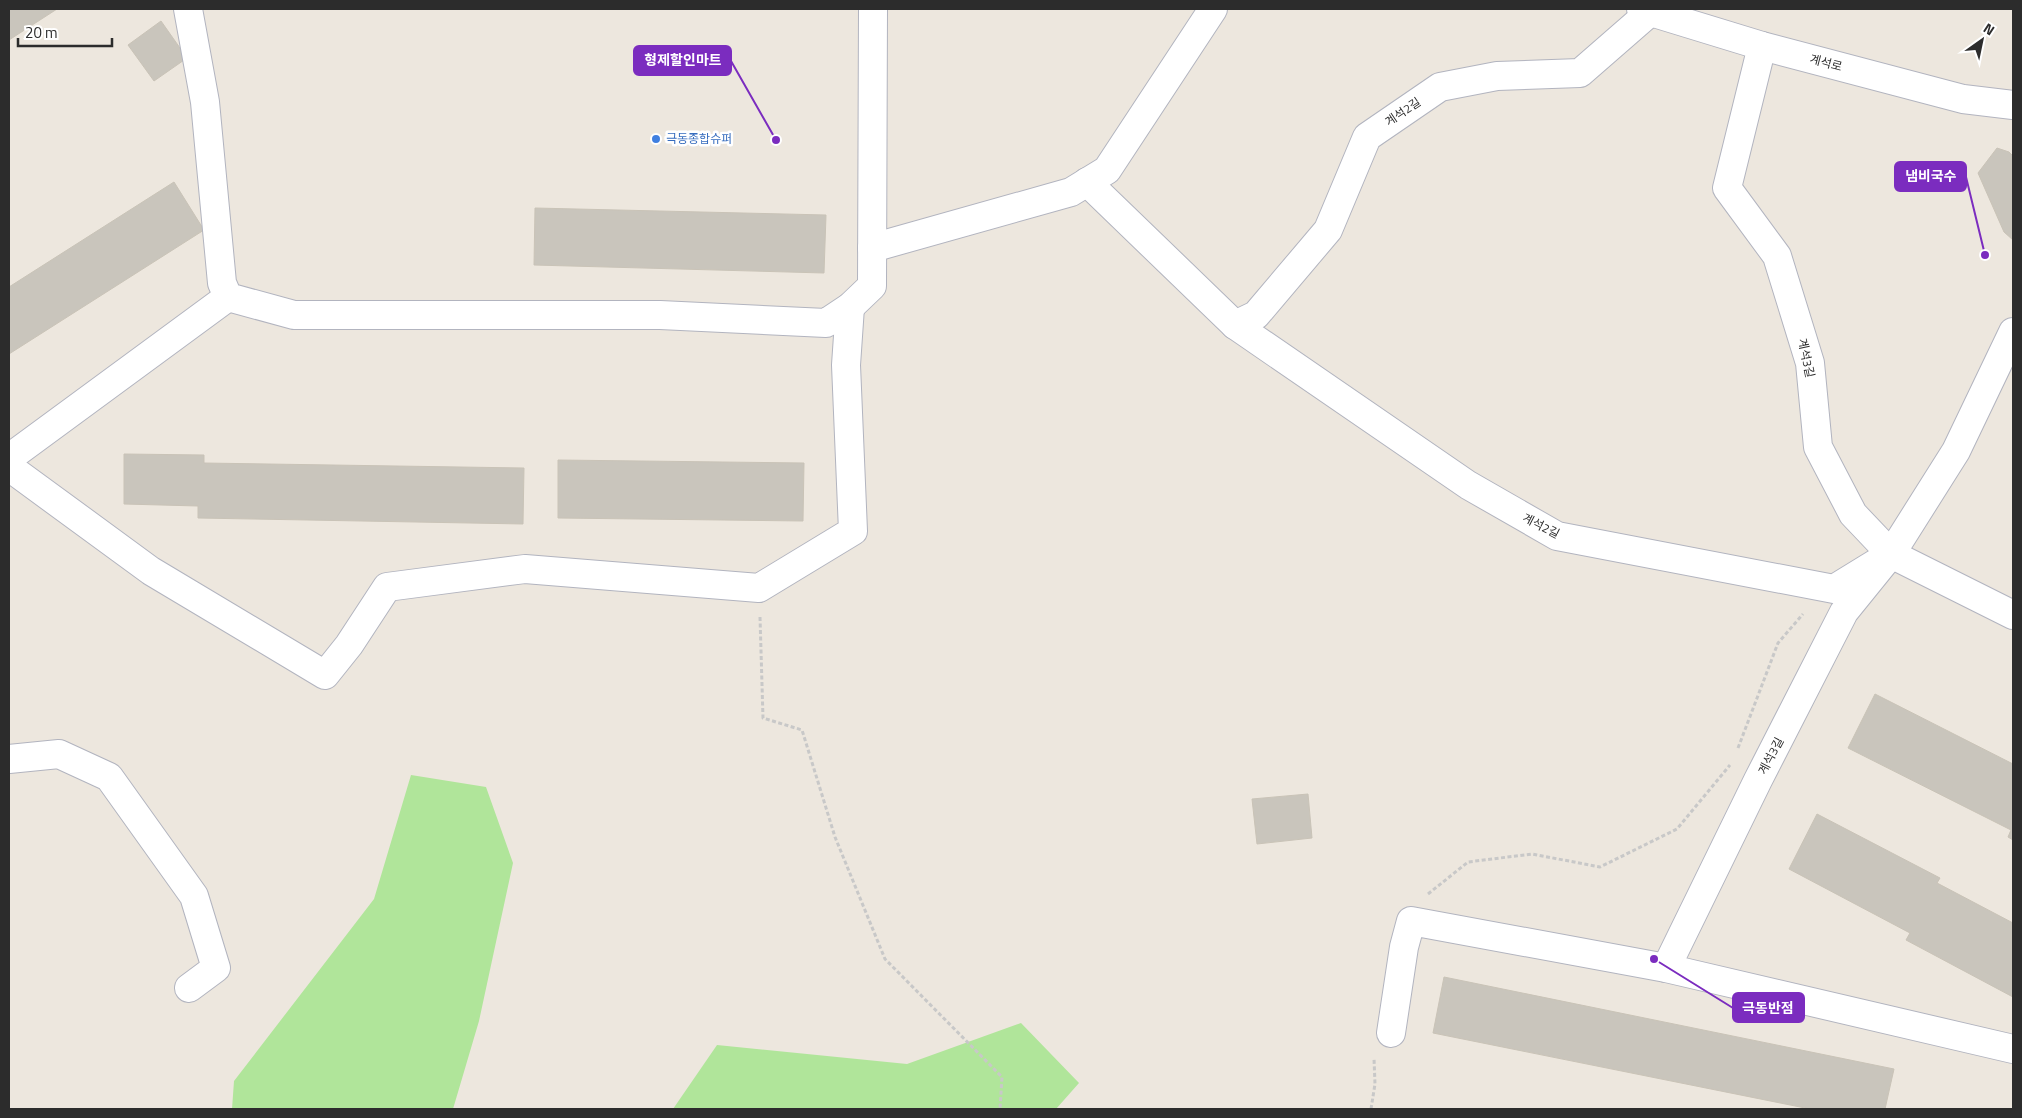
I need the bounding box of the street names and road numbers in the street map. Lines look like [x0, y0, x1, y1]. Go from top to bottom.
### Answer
street label: 계석로 [1808, 49, 1845, 76]
street label: 계석2길 [1381, 93, 1425, 131]
street label: 계석3길 [1793, 336, 1820, 379]
street label: 계석2길 [1519, 508, 1563, 543]
street label: 계석3길 [1753, 734, 1788, 778]

